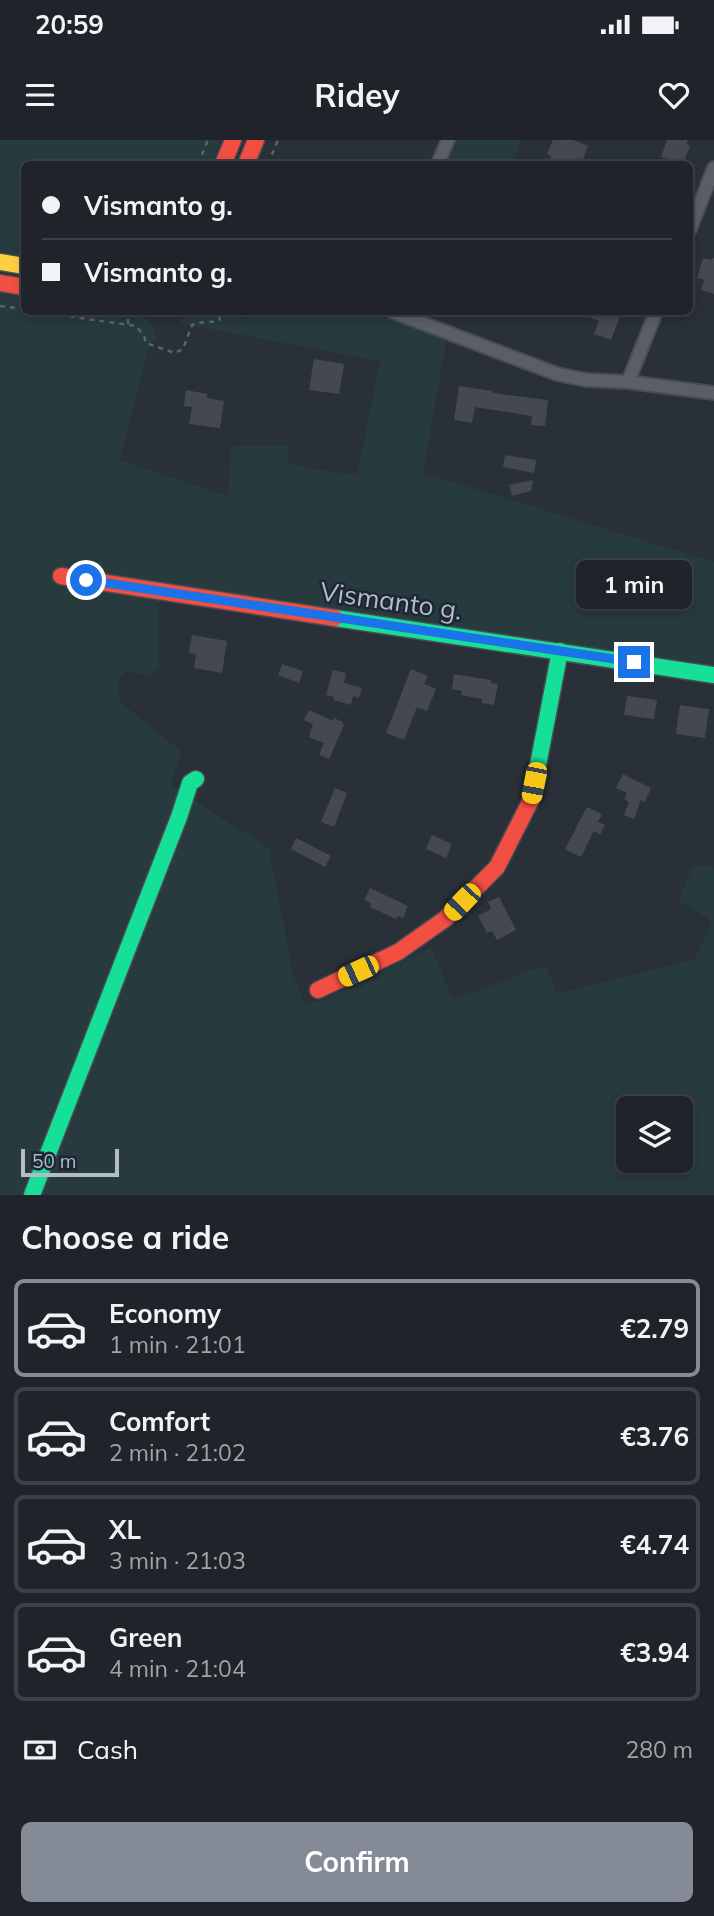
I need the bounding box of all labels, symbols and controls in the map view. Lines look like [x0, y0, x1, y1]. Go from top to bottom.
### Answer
text: 20:59 [35, 8, 104, 41]
text: Ridey [314, 75, 400, 115]
icon: menu [21, 76, 59, 114]
icon: heart [655, 76, 693, 114]
text: Vismanto g. [84, 189, 233, 222]
text: Vismanto g. [84, 256, 233, 289]
callout: 1 min [576, 560, 692, 610]
route start [70, 564, 102, 596]
text: 1 min [604, 570, 664, 599]
street label: Vismanto g. [318, 574, 464, 627]
route end [618, 646, 650, 678]
car [520, 760, 549, 806]
car [440, 880, 485, 924]
car [335, 953, 382, 989]
map controls [616, 1096, 693, 1173]
button: layers [616, 1096, 693, 1173]
scale bar [21, 1146, 119, 1178]
text: 50 m [32, 1149, 76, 1173]
text: Choose a ride [21, 1217, 229, 1257]
icon: car [25, 1297, 88, 1360]
text: Economy [109, 1297, 221, 1330]
text: €2.79 [620, 1312, 689, 1345]
text: 1 min · 21:01 [109, 1330, 246, 1359]
icon: car [25, 1405, 88, 1468]
text: Comfort [109, 1405, 210, 1438]
text: €3.76 [620, 1420, 689, 1453]
text: 2 min · 21:02 [109, 1438, 246, 1467]
icon: car [25, 1513, 88, 1576]
text: XL [109, 1513, 141, 1546]
text: €4.74 [620, 1528, 689, 1561]
text: 3 min · 21:03 [109, 1546, 246, 1575]
icon: car [25, 1621, 88, 1684]
text: Green [109, 1621, 182, 1654]
text: €3.94 [620, 1636, 689, 1669]
text: 4 min · 21:04 [109, 1654, 246, 1683]
icon: cash [21, 1731, 59, 1769]
text: Cash [77, 1733, 138, 1766]
text: 280 m [625, 1735, 693, 1764]
button: Confirm [21, 1822, 693, 1902]

